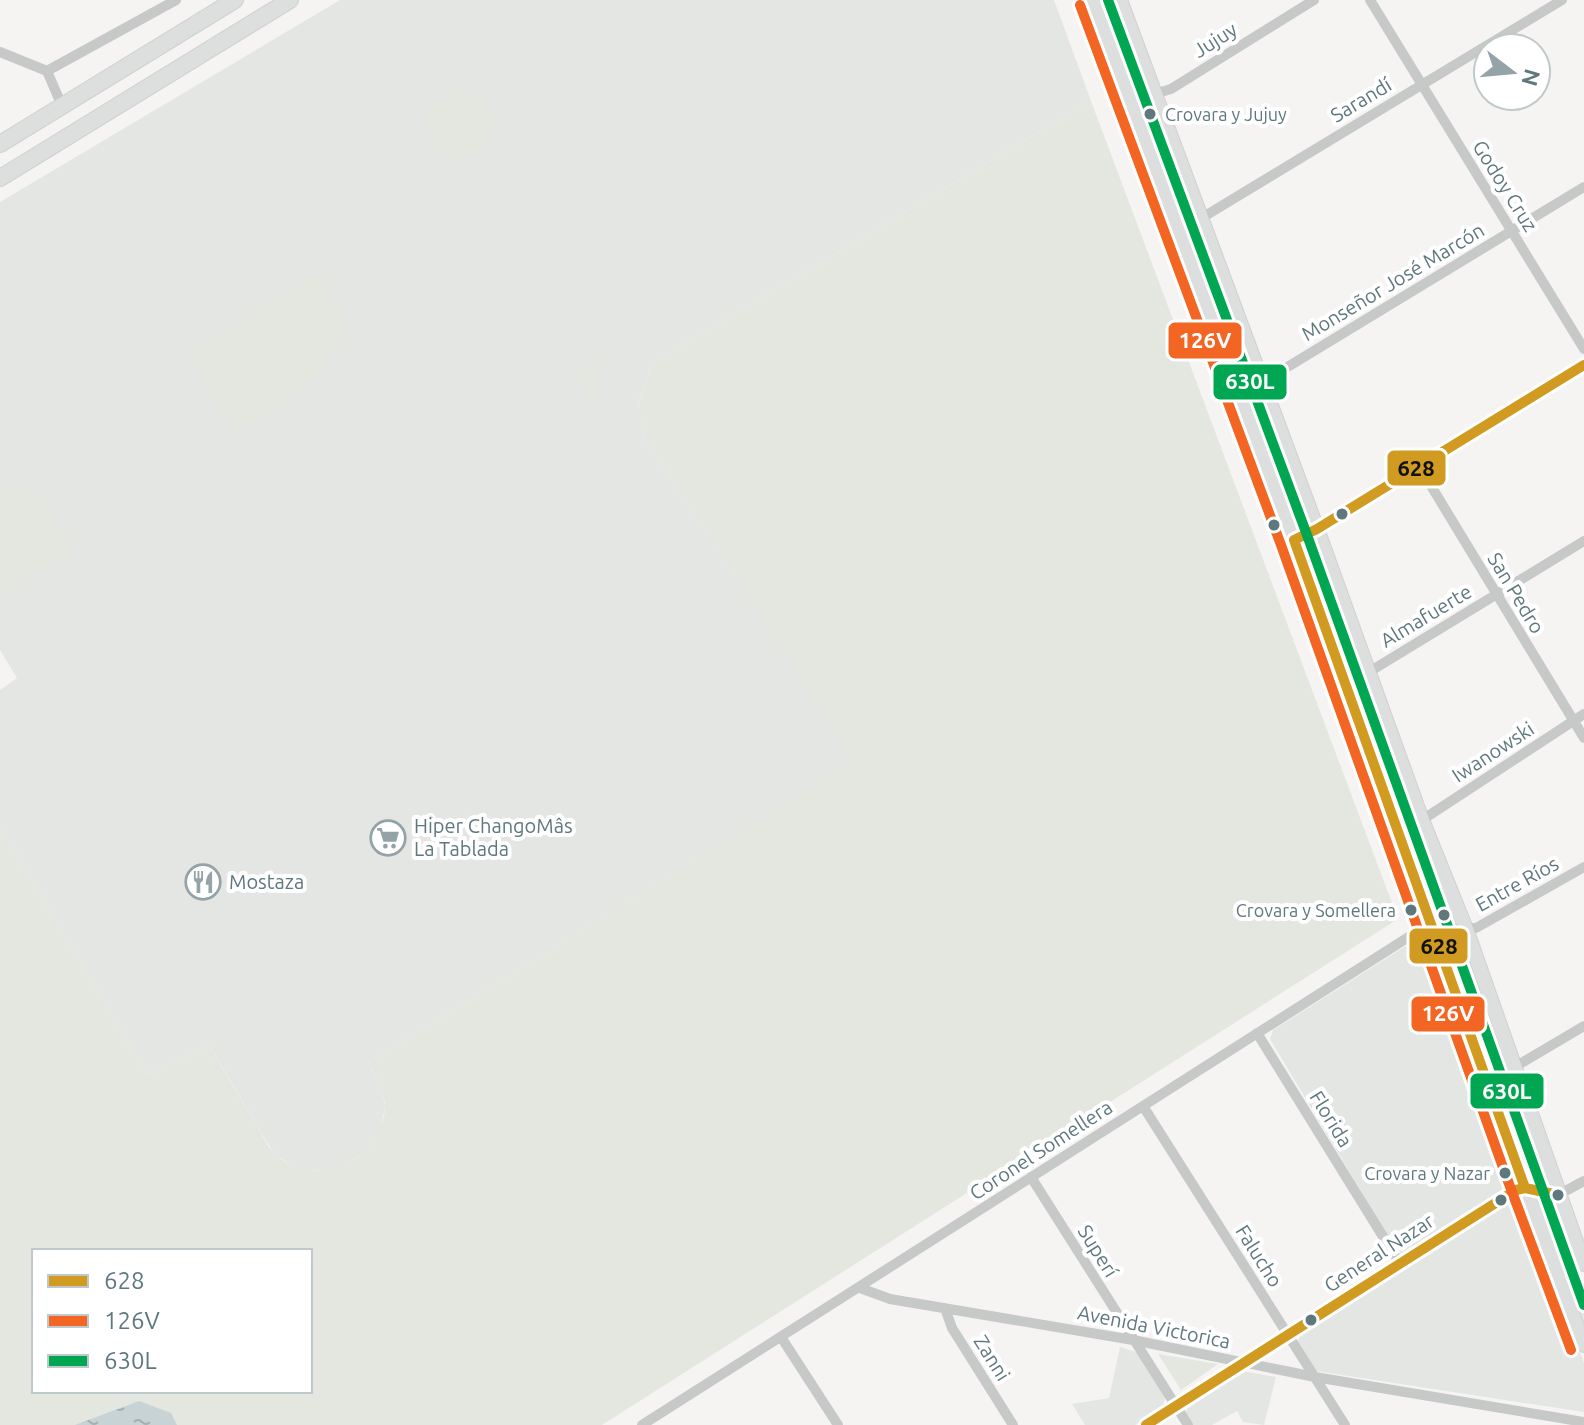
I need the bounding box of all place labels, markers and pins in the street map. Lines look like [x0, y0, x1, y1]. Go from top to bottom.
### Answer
place label: Crovara y Jujuy [1165, 104, 1287, 124]
marker: Crovara y Jujuy [1142, 106, 1158, 122]
unlabelled marker [1334, 506, 1350, 522]
unlabelled marker [1266, 517, 1282, 533]
place label: Hiper ChangoMâs La Tablada [414, 814, 573, 860]
supermarket icon: Hiper ChangoMâs La Tablada [369, 819, 407, 857]
restaurant icon: Mostaza [184, 863, 222, 901]
place label: Mostaza [229, 870, 304, 893]
place label: Crovara y Somellera [1236, 900, 1396, 920]
marker: Crovara y Somellera [1403, 902, 1419, 918]
unlabelled marker [1436, 907, 1452, 923]
place label: Crovara y Nazar [1364, 1163, 1490, 1183]
marker: Crovara y Nazar [1497, 1165, 1513, 1181]
unlabelled marker [1550, 1187, 1566, 1203]
unlabelled marker [1493, 1192, 1509, 1208]
unlabelled marker [1303, 1312, 1319, 1328]

